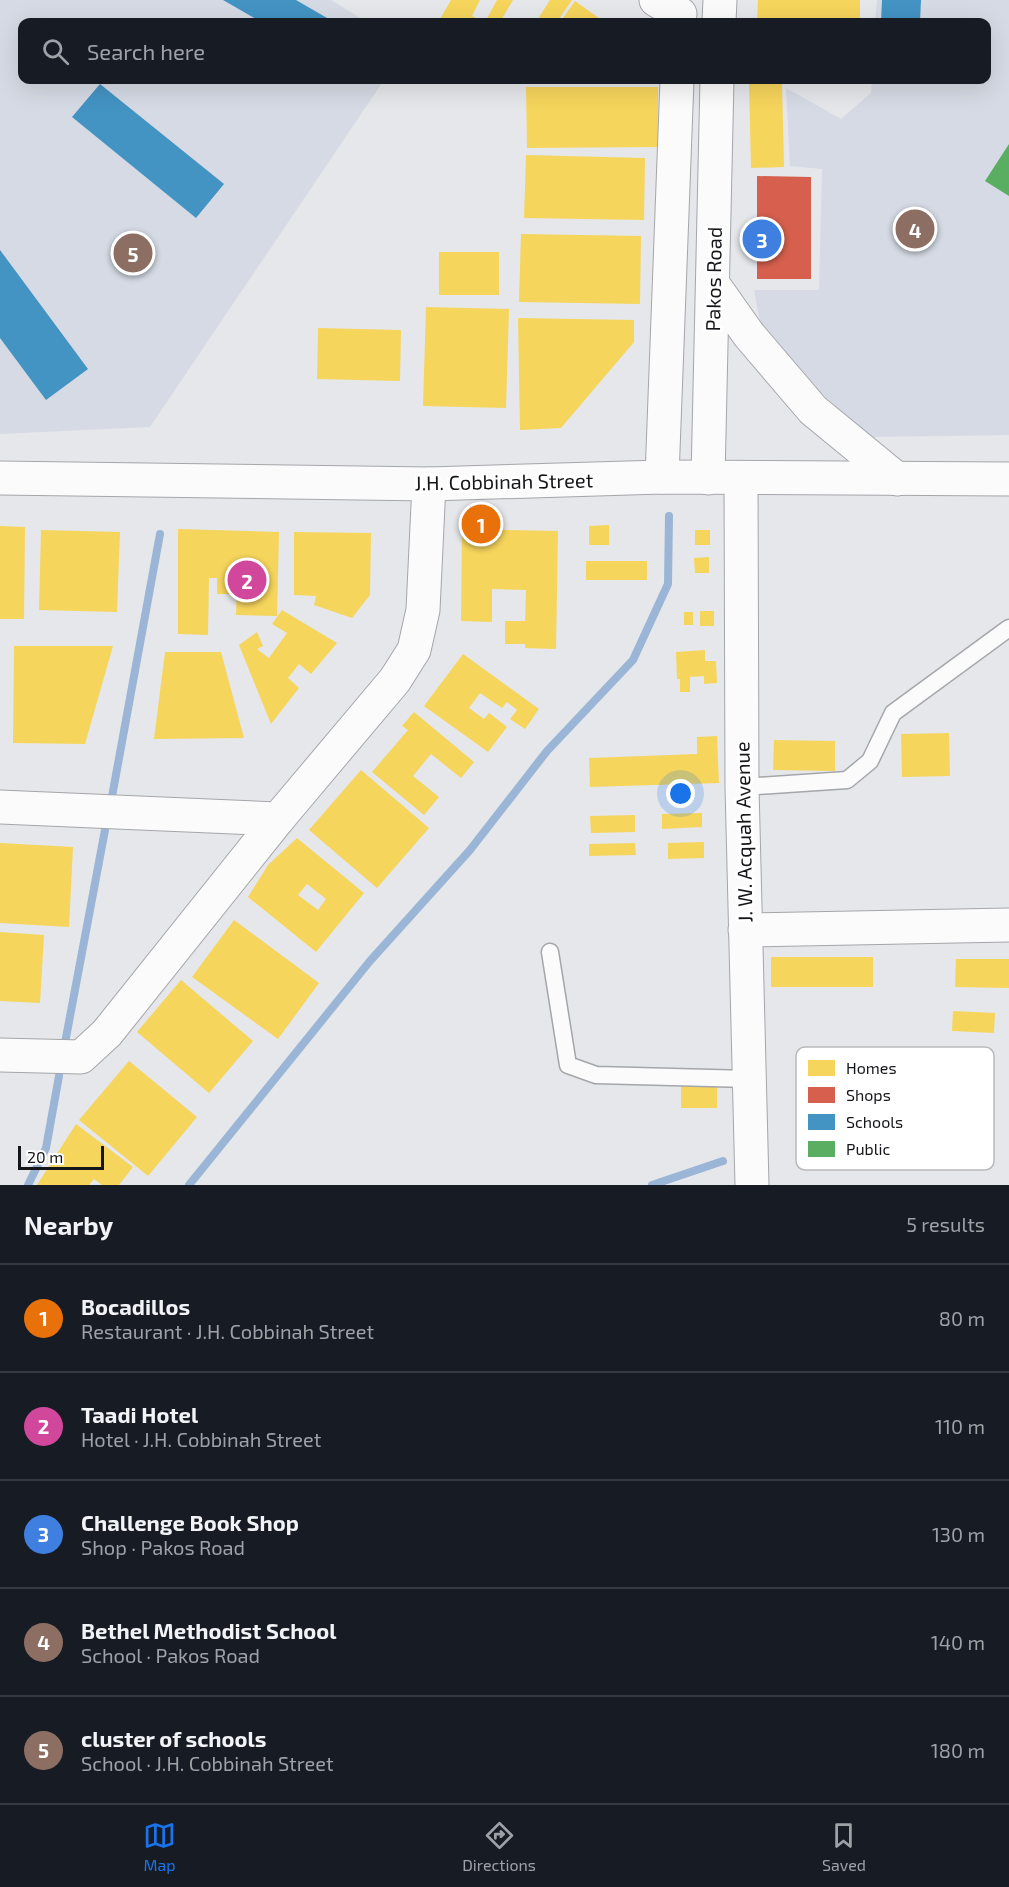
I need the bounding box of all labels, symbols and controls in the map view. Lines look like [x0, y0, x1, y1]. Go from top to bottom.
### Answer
search box [18, 18, 991, 84]
icon: search [39, 35, 72, 68]
text: Search here [87, 38, 205, 64]
pin: 4 [896, 206, 934, 252]
pin: 3 [742, 216, 782, 262]
street label: Pakos Road [700, 226, 726, 332]
pin: 5 [114, 230, 152, 276]
street label: J.H. Cobbinah Street [415, 467, 594, 495]
pin: 1 [462, 502, 500, 546]
pin: 2 [228, 558, 266, 602]
street label: J. W. Acquah Avenue [729, 741, 757, 923]
your location [666, 779, 695, 808]
legend [796, 1047, 994, 1170]
text: Homes [846, 1058, 897, 1077]
text: Shops [846, 1085, 891, 1104]
text: Schools [846, 1112, 903, 1131]
text: Public [846, 1139, 890, 1158]
scale bar [18, 1143, 104, 1170]
text: 20 m [27, 1147, 63, 1166]
text: Nearby [24, 1209, 113, 1240]
text: 5 results [906, 1212, 985, 1236]
text: Bocadillos [81, 1293, 190, 1319]
text: 1 [39, 1306, 48, 1330]
text: 80 m [939, 1306, 985, 1330]
text: Restaurant · J.H. Cobbinah Street [81, 1319, 374, 1343]
text: Taadi Hotel [81, 1401, 198, 1427]
text: 2 [38, 1414, 49, 1438]
text: 110 m [935, 1414, 985, 1438]
text: Hotel · J.H. Cobbinah Street [81, 1427, 321, 1451]
text: Challenge Book Shop [81, 1509, 299, 1535]
text: 3 [38, 1522, 49, 1546]
text: 130 m [932, 1522, 985, 1546]
text: Shop · Pakos Road [81, 1535, 245, 1559]
text: Bethel Methodist School [81, 1617, 337, 1643]
text: 4 [37, 1630, 50, 1654]
text: 140 m [931, 1630, 985, 1654]
text: School · Pakos Road [81, 1643, 260, 1667]
text: cluster of schools [81, 1725, 266, 1751]
text: 5 [38, 1738, 49, 1762]
text: 180 m [931, 1738, 985, 1762]
text: School · J.H. Cobbinah Street [81, 1751, 334, 1775]
tab: Map [143, 1819, 176, 1874]
tab: Directions [462, 1819, 536, 1874]
tab: Saved [822, 1819, 866, 1874]

